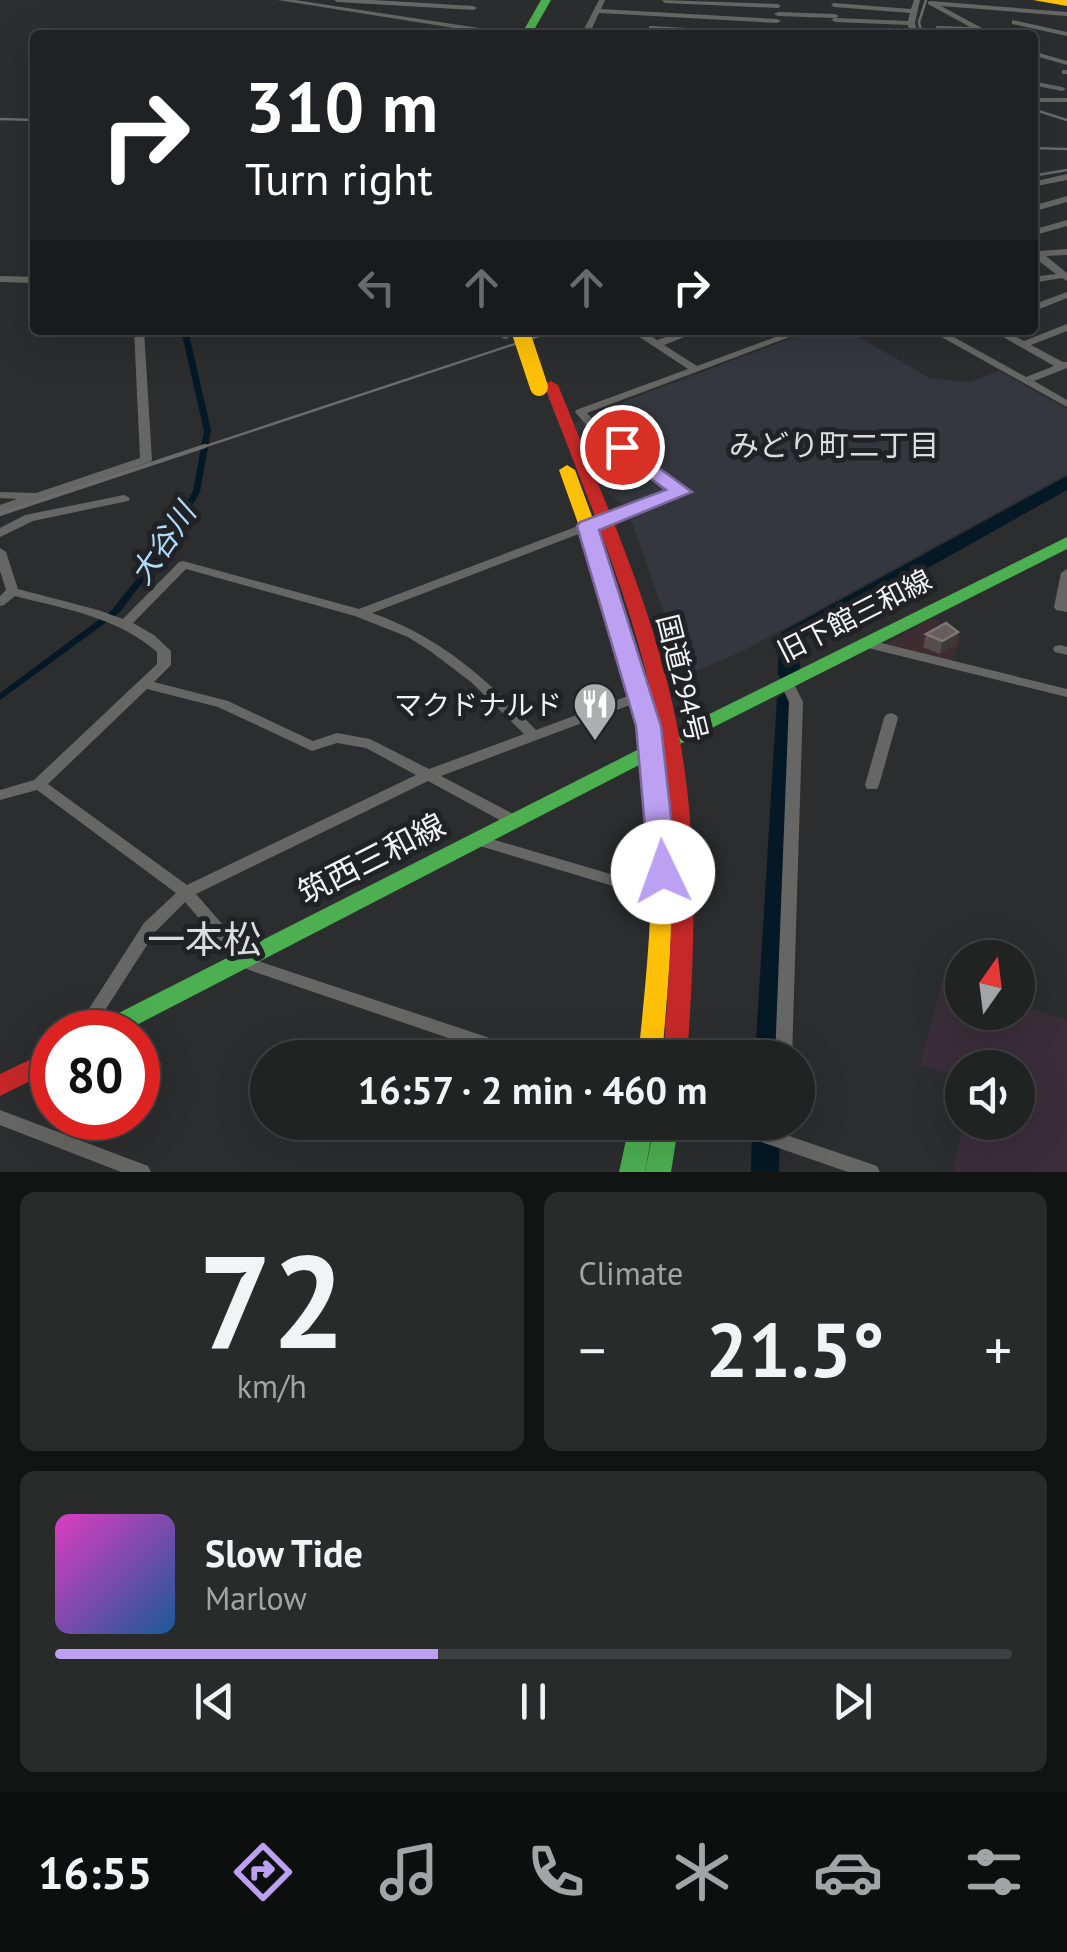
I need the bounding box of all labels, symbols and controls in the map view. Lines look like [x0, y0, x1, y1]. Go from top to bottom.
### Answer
text: 310 m [245, 61, 438, 151]
icon: right [80, 70, 210, 200]
text: Turn right [245, 149, 433, 207]
icon: left [349, 260, 404, 315]
icon: ahead [454, 260, 509, 315]
icon: ahead [559, 260, 614, 315]
icon: right [664, 260, 719, 315]
pin [580, 405, 665, 490]
icon: arrive [595, 420, 650, 475]
district label: みどり町二丁目 [729, 425, 939, 464]
water label: 大谷川 [121, 492, 205, 591]
street label: 旧下館三和線 [771, 560, 937, 670]
street label: 国道294号 [649, 611, 717, 745]
restaurant icon: マクドナルド [572, 681, 618, 742]
place label: マクドナルド [394, 686, 562, 723]
street label: 筑西三和線 [290, 803, 452, 913]
position arrow [611, 820, 715, 924]
district label: 一本松 [147, 914, 261, 963]
north arrow [945, 940, 1035, 1030]
map controls [945, 940, 1035, 1140]
speed limit sign: 80 [30, 1010, 160, 1140]
button: sound [945, 1050, 1035, 1140]
text: 16:57 · 2 min · 460 m [358, 1065, 707, 1114]
text: 72 [198, 1216, 345, 1384]
text: Climate [579, 1252, 683, 1294]
text: 21.5° [706, 1301, 885, 1398]
text: − [579, 1314, 606, 1385]
text: + [984, 1314, 1012, 1385]
text: km/h [237, 1365, 307, 1407]
text: Slow Tide [205, 1528, 363, 1577]
text: Marlow [205, 1577, 307, 1619]
icon: previous [187, 1674, 242, 1729]
icon: pause [506, 1674, 561, 1729]
icon: next [825, 1674, 880, 1729]
icon: directions [228, 1837, 298, 1907]
icon: music [374, 1837, 444, 1907]
icon: phone [521, 1837, 591, 1907]
icon: climate [667, 1837, 737, 1907]
icon: car [813, 1837, 883, 1907]
icon: filters [959, 1837, 1029, 1907]
text: 16:55 [38, 1843, 152, 1901]

